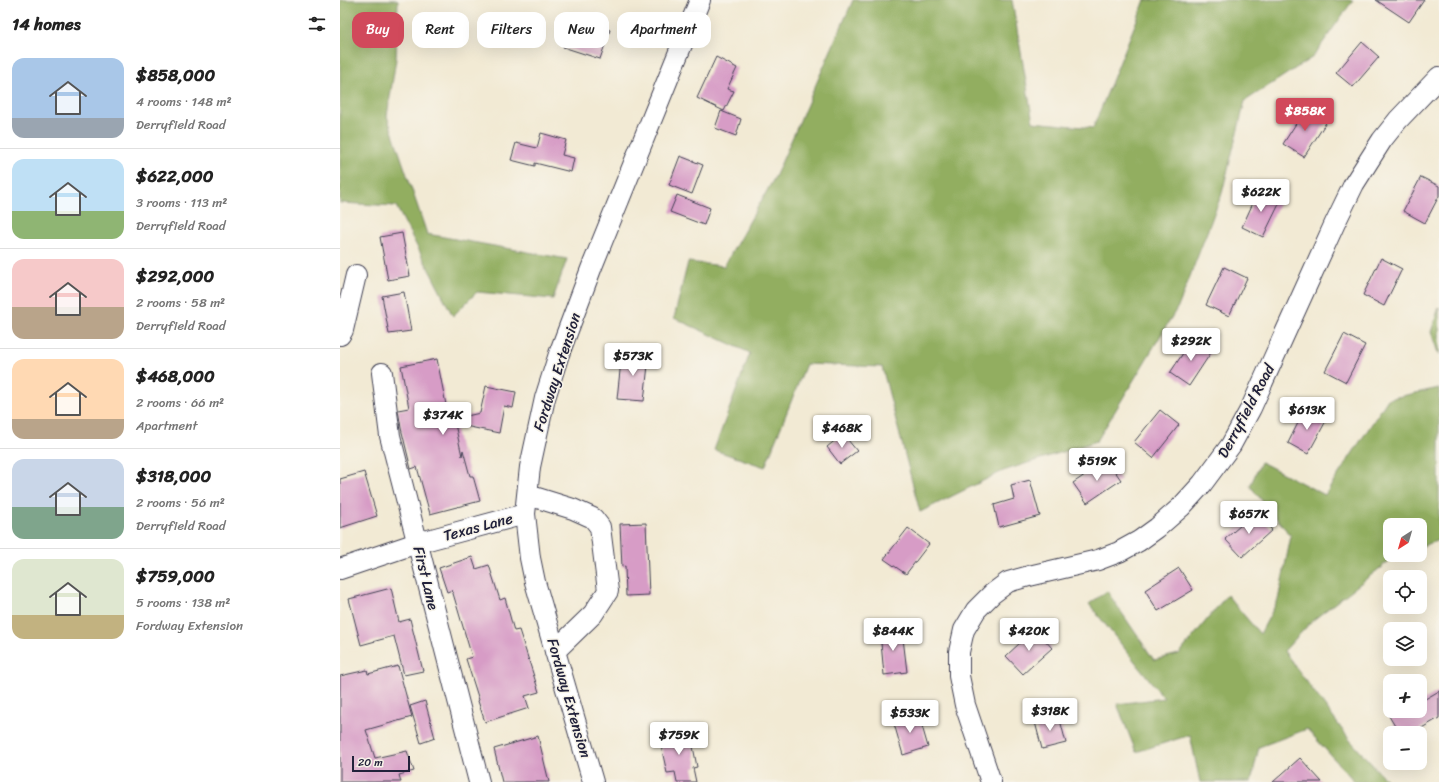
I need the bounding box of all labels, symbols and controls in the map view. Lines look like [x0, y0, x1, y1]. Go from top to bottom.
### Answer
text: 14 homes [12, 9, 81, 39]
chip: Buy [352, 12, 404, 48]
chip: Rent [412, 12, 469, 48]
chip: Filters [477, 12, 546, 48]
chip: New [554, 12, 609, 48]
chip: Apartment [617, 12, 711, 48]
icon: filters [306, 13, 328, 35]
text: $858,000 [136, 60, 215, 90]
icon: home [44, 74, 92, 122]
text: 4 rooms · 148 m² [136, 90, 232, 113]
pin: $858K [1277, 98, 1333, 132]
text: $858K [1285, 99, 1325, 122]
text: Derryfield Road [136, 113, 226, 136]
text: $622,000 [136, 161, 214, 191]
icon: home [44, 175, 92, 223]
pin: $622K [1233, 179, 1289, 213]
text: $622K [1241, 180, 1281, 203]
text: 3 rooms · 113 m² [136, 191, 227, 214]
text: Derryfield Road [136, 214, 226, 237]
text: $292,000 [136, 261, 214, 291]
icon: home [44, 275, 92, 323]
text: 2 rooms · 58 m² [136, 291, 225, 314]
street label: Fordway Extension [526, 309, 588, 435]
text: Derryfield Road [136, 314, 226, 337]
pin: $292K [1163, 328, 1219, 362]
text: $292K [1171, 329, 1211, 352]
pin: $573K [605, 343, 661, 377]
text: $573K [613, 344, 653, 367]
street label: Derryfield Road [1210, 358, 1282, 463]
text: $468,000 [136, 361, 215, 391]
icon: home [44, 375, 92, 423]
text: 2 rooms · 66 m² [136, 391, 224, 414]
pin: $613K [1279, 397, 1335, 431]
text: $613K [1289, 398, 1325, 421]
pin: $374K [415, 402, 471, 436]
text: $374K [423, 403, 463, 426]
text: Apartment [136, 414, 197, 437]
pin: $468K [814, 415, 870, 449]
text: $468K [822, 416, 862, 439]
pin: $519K [1069, 448, 1125, 482]
text: $519K [1078, 449, 1116, 472]
text: $318,000 [136, 461, 211, 491]
icon: home [44, 475, 92, 523]
text: 2 rooms · 56 m² [136, 491, 225, 514]
pin: $657K [1221, 501, 1277, 535]
text: $657K [1229, 502, 1269, 525]
street label: Texas Lane [440, 505, 516, 549]
text: Derryfield Road [136, 514, 226, 537]
north arrow [1383, 518, 1427, 562]
map controls [1383, 518, 1427, 770]
street label: First Lane [406, 543, 446, 613]
text: $759,000 [136, 561, 215, 591]
button: locate [1383, 570, 1427, 614]
icon: home [44, 575, 92, 623]
text: 5 rooms · 138 m² [136, 591, 230, 614]
text: Fordway Extension [136, 614, 243, 637]
pin: $844K [865, 618, 921, 652]
pin: $420K [1001, 618, 1057, 652]
text: $844K [873, 619, 913, 642]
text: $420K [1009, 619, 1049, 642]
button: layers [1383, 622, 1427, 666]
street label: Fordway Extension [539, 635, 599, 761]
button: + [1383, 674, 1427, 718]
pin: $318K [1022, 698, 1078, 732]
text: $318K [1031, 699, 1069, 722]
pin: $533K [882, 700, 938, 734]
text: $533K [891, 701, 929, 724]
pin: $759K [651, 722, 707, 756]
text: $759K [659, 723, 699, 746]
button: − [1383, 726, 1427, 770]
text: 20 m [358, 753, 383, 772]
scale bar [352, 754, 410, 773]

